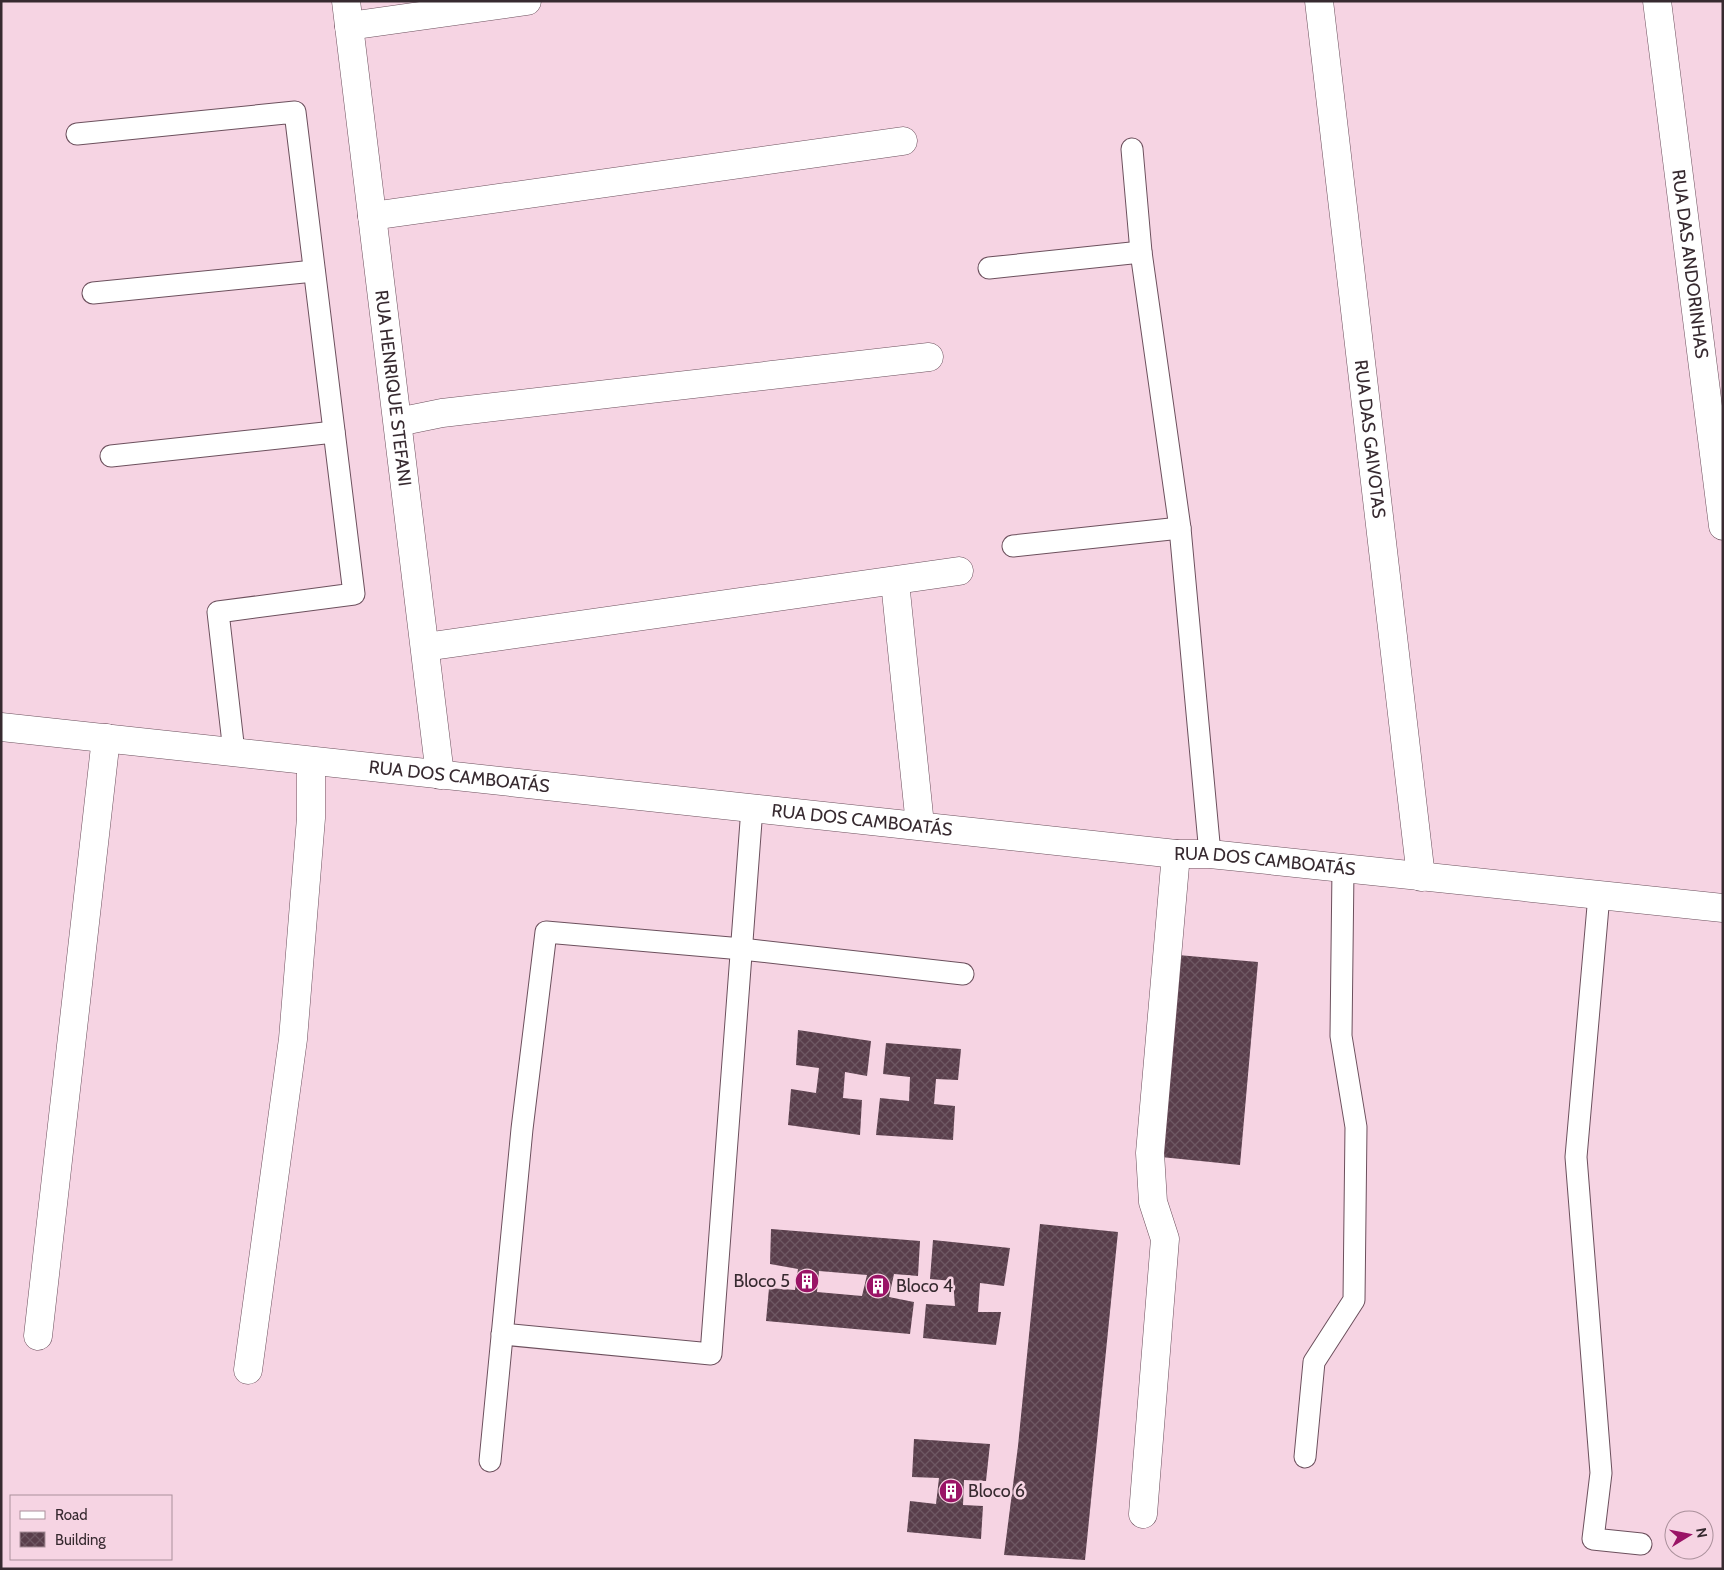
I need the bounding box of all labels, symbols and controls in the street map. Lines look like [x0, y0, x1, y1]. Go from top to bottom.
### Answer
street label: RUA DAS ANDORINHAS [1667, 168, 1713, 360]
street label: RUA HENRIQUE STEFANI [370, 289, 416, 488]
street label: RUA DAS GAIVOTAS [1350, 359, 1390, 520]
street label: RUA DOS CAMBOATÁS [368, 756, 551, 797]
street label: RUA DOS CAMBOATÁS [770, 799, 954, 841]
street label: RUA DOS CAMBOATÁS [1174, 843, 1356, 880]
building icon: Bloco 5 [794, 1268, 820, 1294]
place label: Bloco 5 [734, 1270, 790, 1292]
building icon: Bloco 4 [865, 1273, 891, 1299]
place label: Bloco 4 [896, 1275, 953, 1297]
building icon: Bloco 6 [938, 1478, 964, 1504]
place label: Bloco 6 [968, 1480, 1025, 1502]
legend [10, 1495, 172, 1560]
text: Road [55, 1506, 88, 1524]
north arrow [1664, 1510, 1714, 1560]
text: N [1692, 1526, 1712, 1539]
text: Building [55, 1531, 106, 1549]

